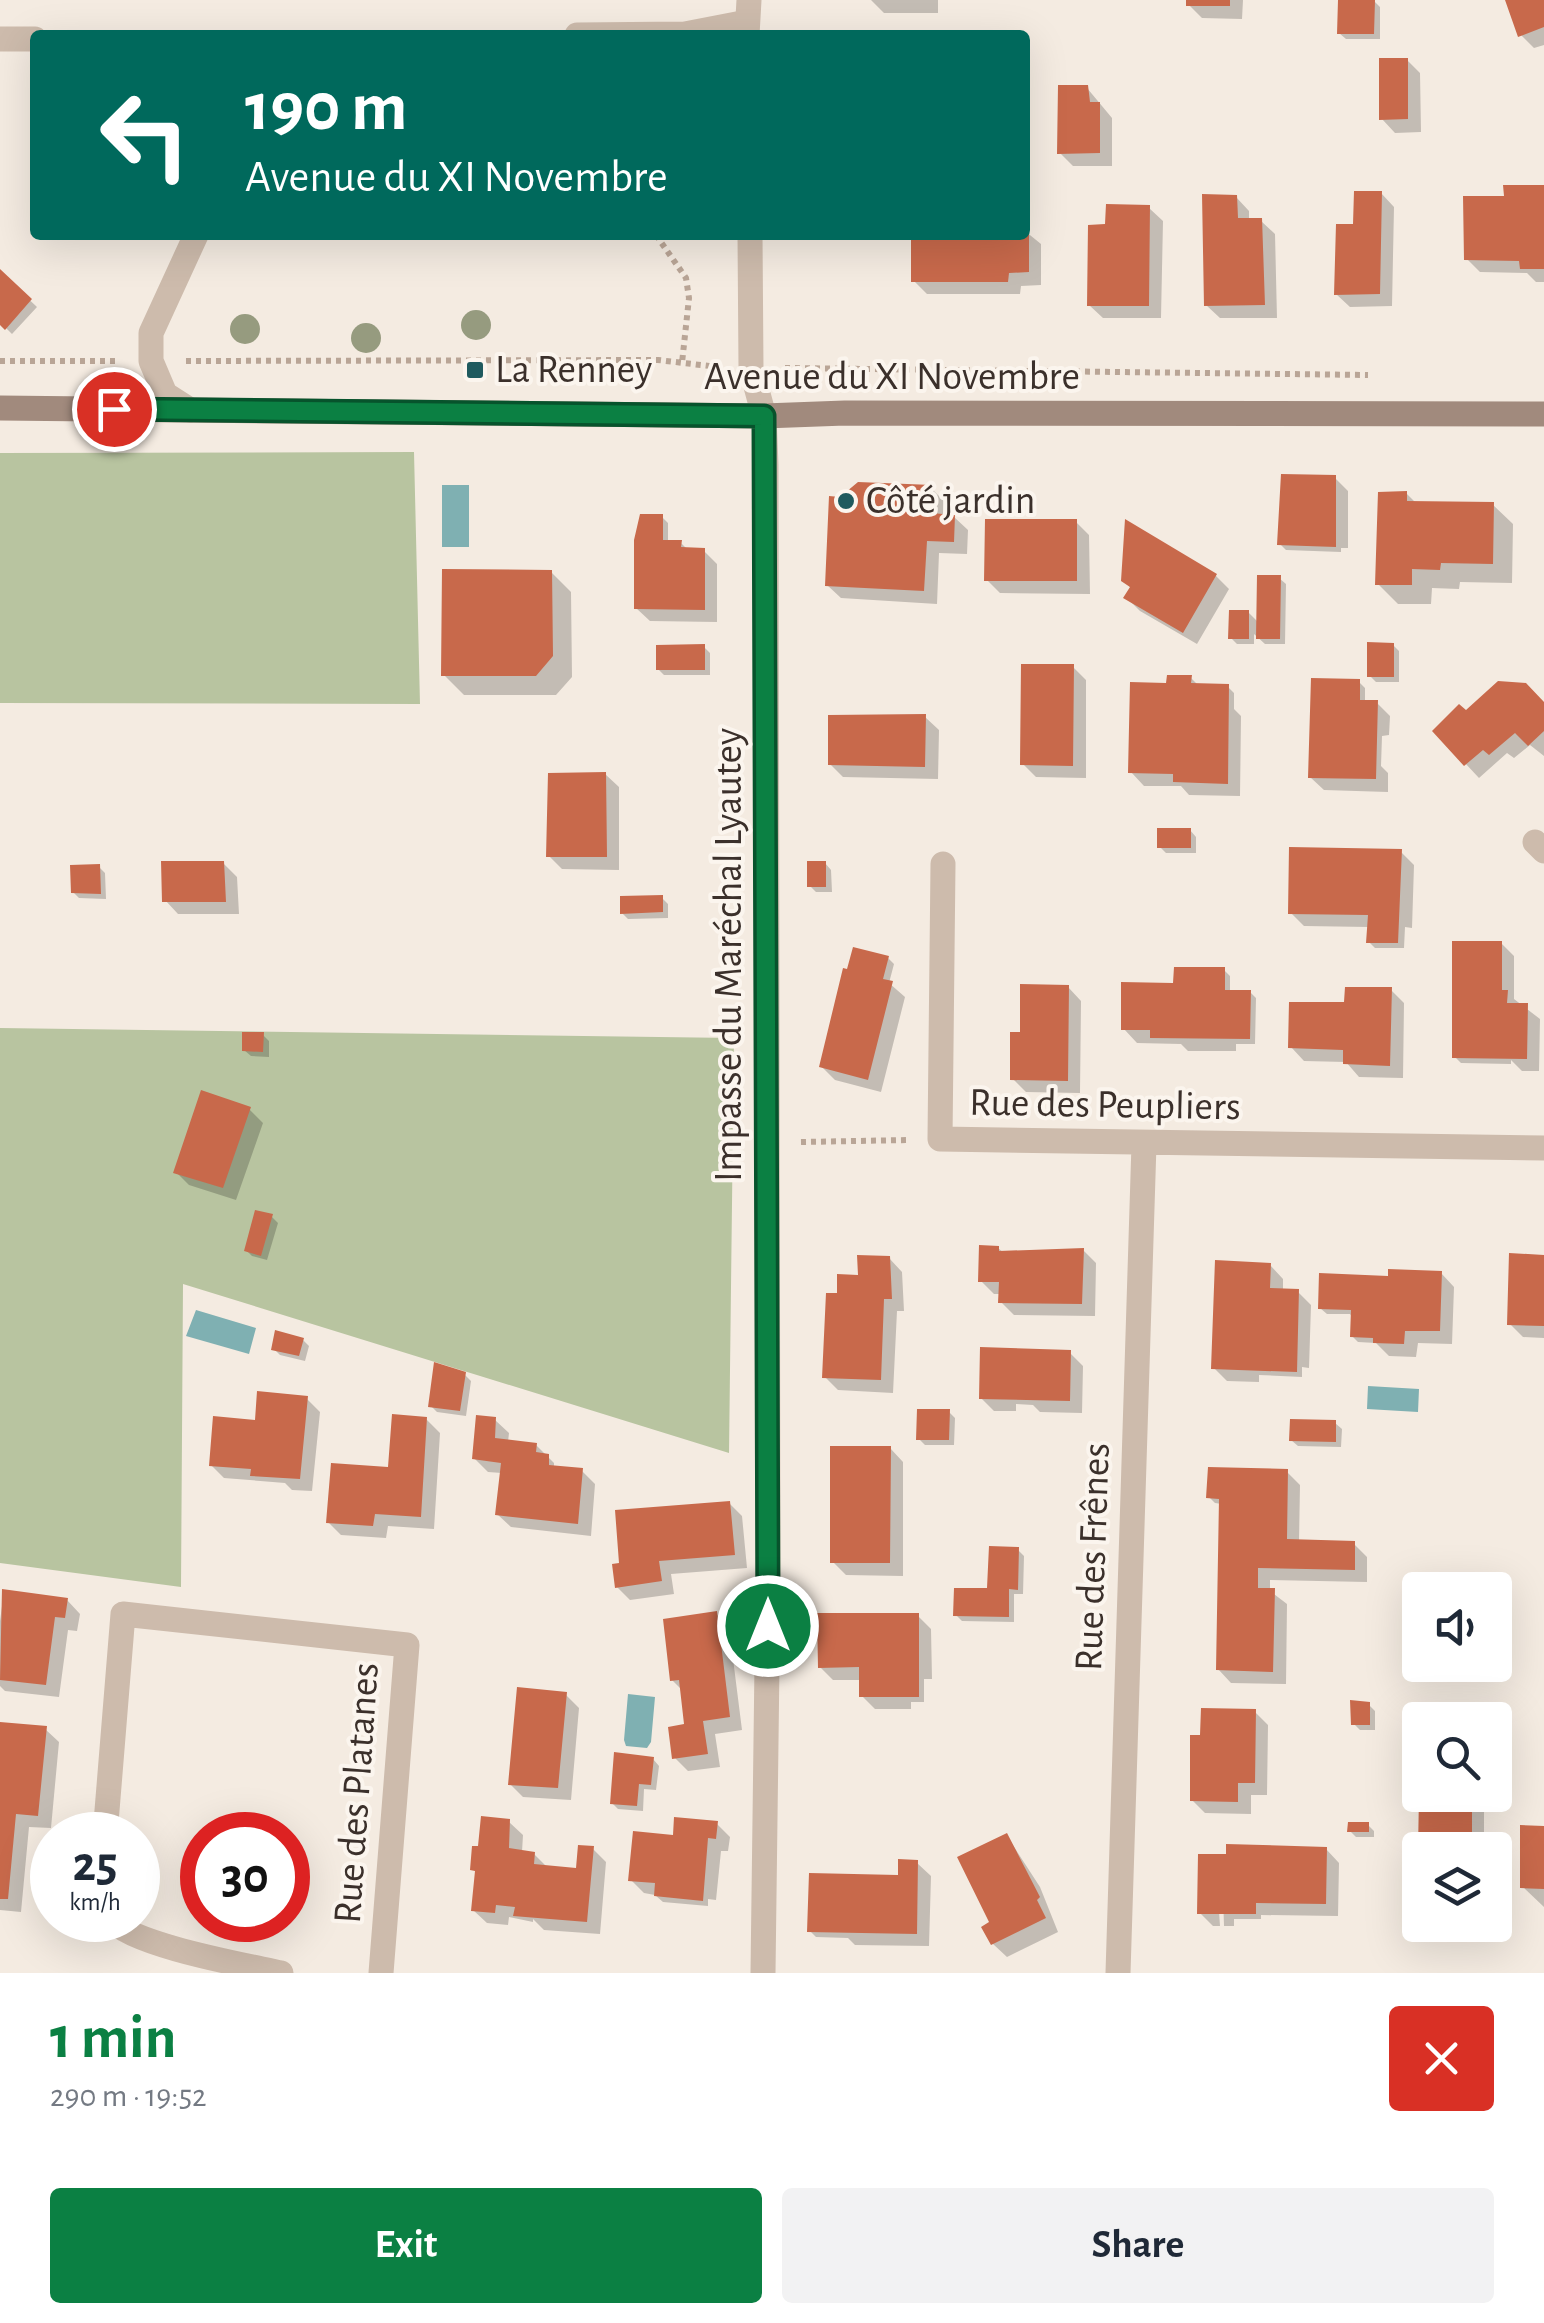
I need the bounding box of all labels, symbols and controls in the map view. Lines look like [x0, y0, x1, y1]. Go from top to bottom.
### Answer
icon: left [80, 70, 210, 200]
text: 190 m [245, 73, 408, 143]
text: Avenue du XI Novembre [245, 155, 668, 200]
place label: La Renney [495, 350, 652, 390]
street label: Avenue du XI Novembre [704, 357, 1080, 397]
marker: La Renney [464, 359, 486, 381]
pin [72, 367, 157, 452]
icon: arrive [87, 382, 142, 437]
place label: Côté jardin [866, 481, 1035, 521]
marker: Côté jardin [835, 490, 857, 512]
street label: Impasse du Maréchal Lyautey [709, 728, 749, 1182]
street label: Rue des Peupliers [969, 1083, 1241, 1127]
street label: Rue des Frênes [1069, 1442, 1117, 1672]
map controls [1402, 1572, 1512, 1942]
button: sound [1402, 1572, 1512, 1682]
position arrow [716, 1574, 820, 1678]
street label: Rue des Platanes [328, 1661, 386, 1925]
button: search [1402, 1702, 1512, 1812]
speed limit sign: 30 [180, 1812, 310, 1942]
button: layers [1402, 1832, 1512, 1942]
text: 25 [72, 1840, 118, 1890]
text: km/h [69, 1890, 121, 1915]
button: close [1389, 2006, 1494, 2111]
text: 1 min [50, 2009, 176, 2069]
text: 290 m · 19:52 [50, 2080, 207, 2112]
button: Exit [50, 2188, 762, 2303]
button: Share [782, 2188, 1494, 2303]

